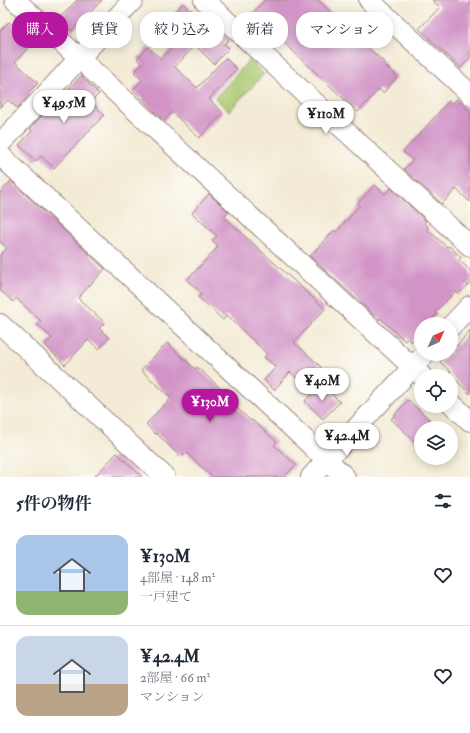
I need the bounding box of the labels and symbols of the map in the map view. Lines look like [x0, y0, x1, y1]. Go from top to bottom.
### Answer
pin: ¥49.5M [31, 90, 97, 124]
pin: ¥110M [298, 101, 354, 135]
north arrow [414, 317, 458, 361]
pin: ¥40M [298, 368, 346, 402]
pin: ¥130M [182, 389, 238, 423]
pin: ¥42.4M [314, 423, 380, 457]

